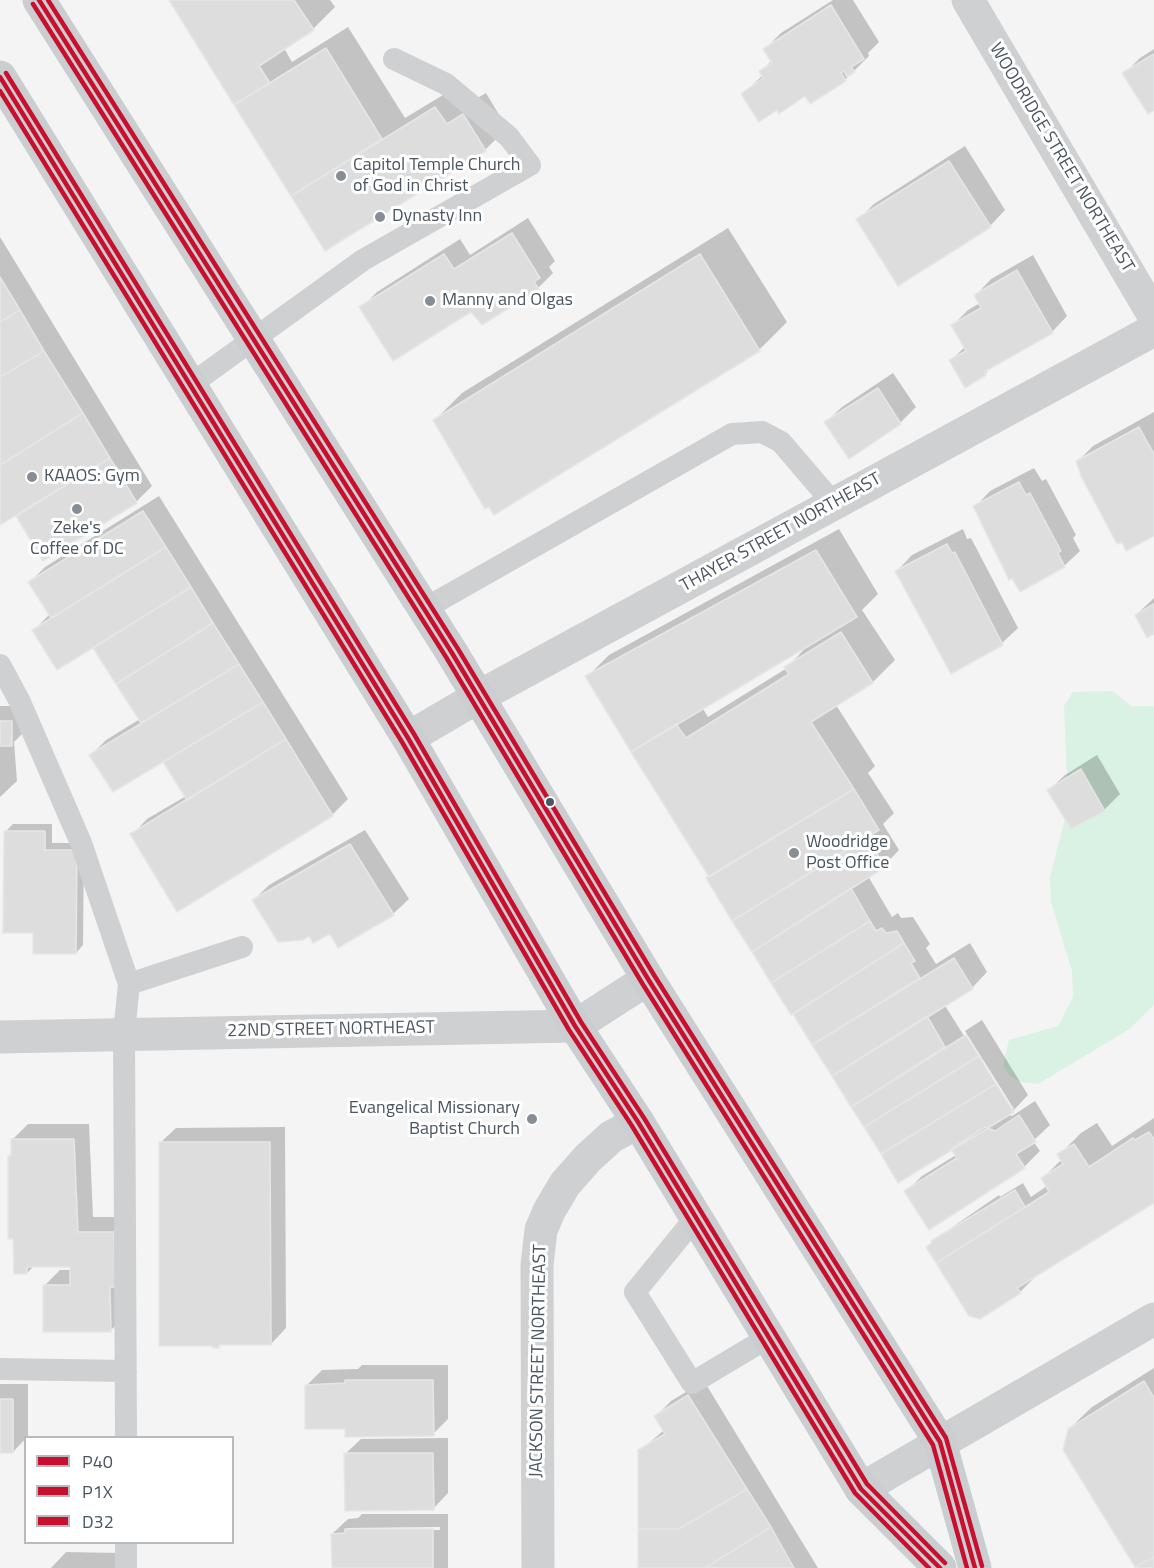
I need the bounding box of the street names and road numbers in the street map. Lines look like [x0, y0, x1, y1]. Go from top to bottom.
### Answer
street label: WOODRIDGE STREET NORTHEAST [984, 40, 1138, 276]
street label: THAYER STREET NORTHEAST [677, 469, 885, 597]
street label: 22ND STREET NORTHEAST [227, 1017, 435, 1043]
street label: JACKSON STREET NORTHEAST [526, 1244, 552, 1478]

